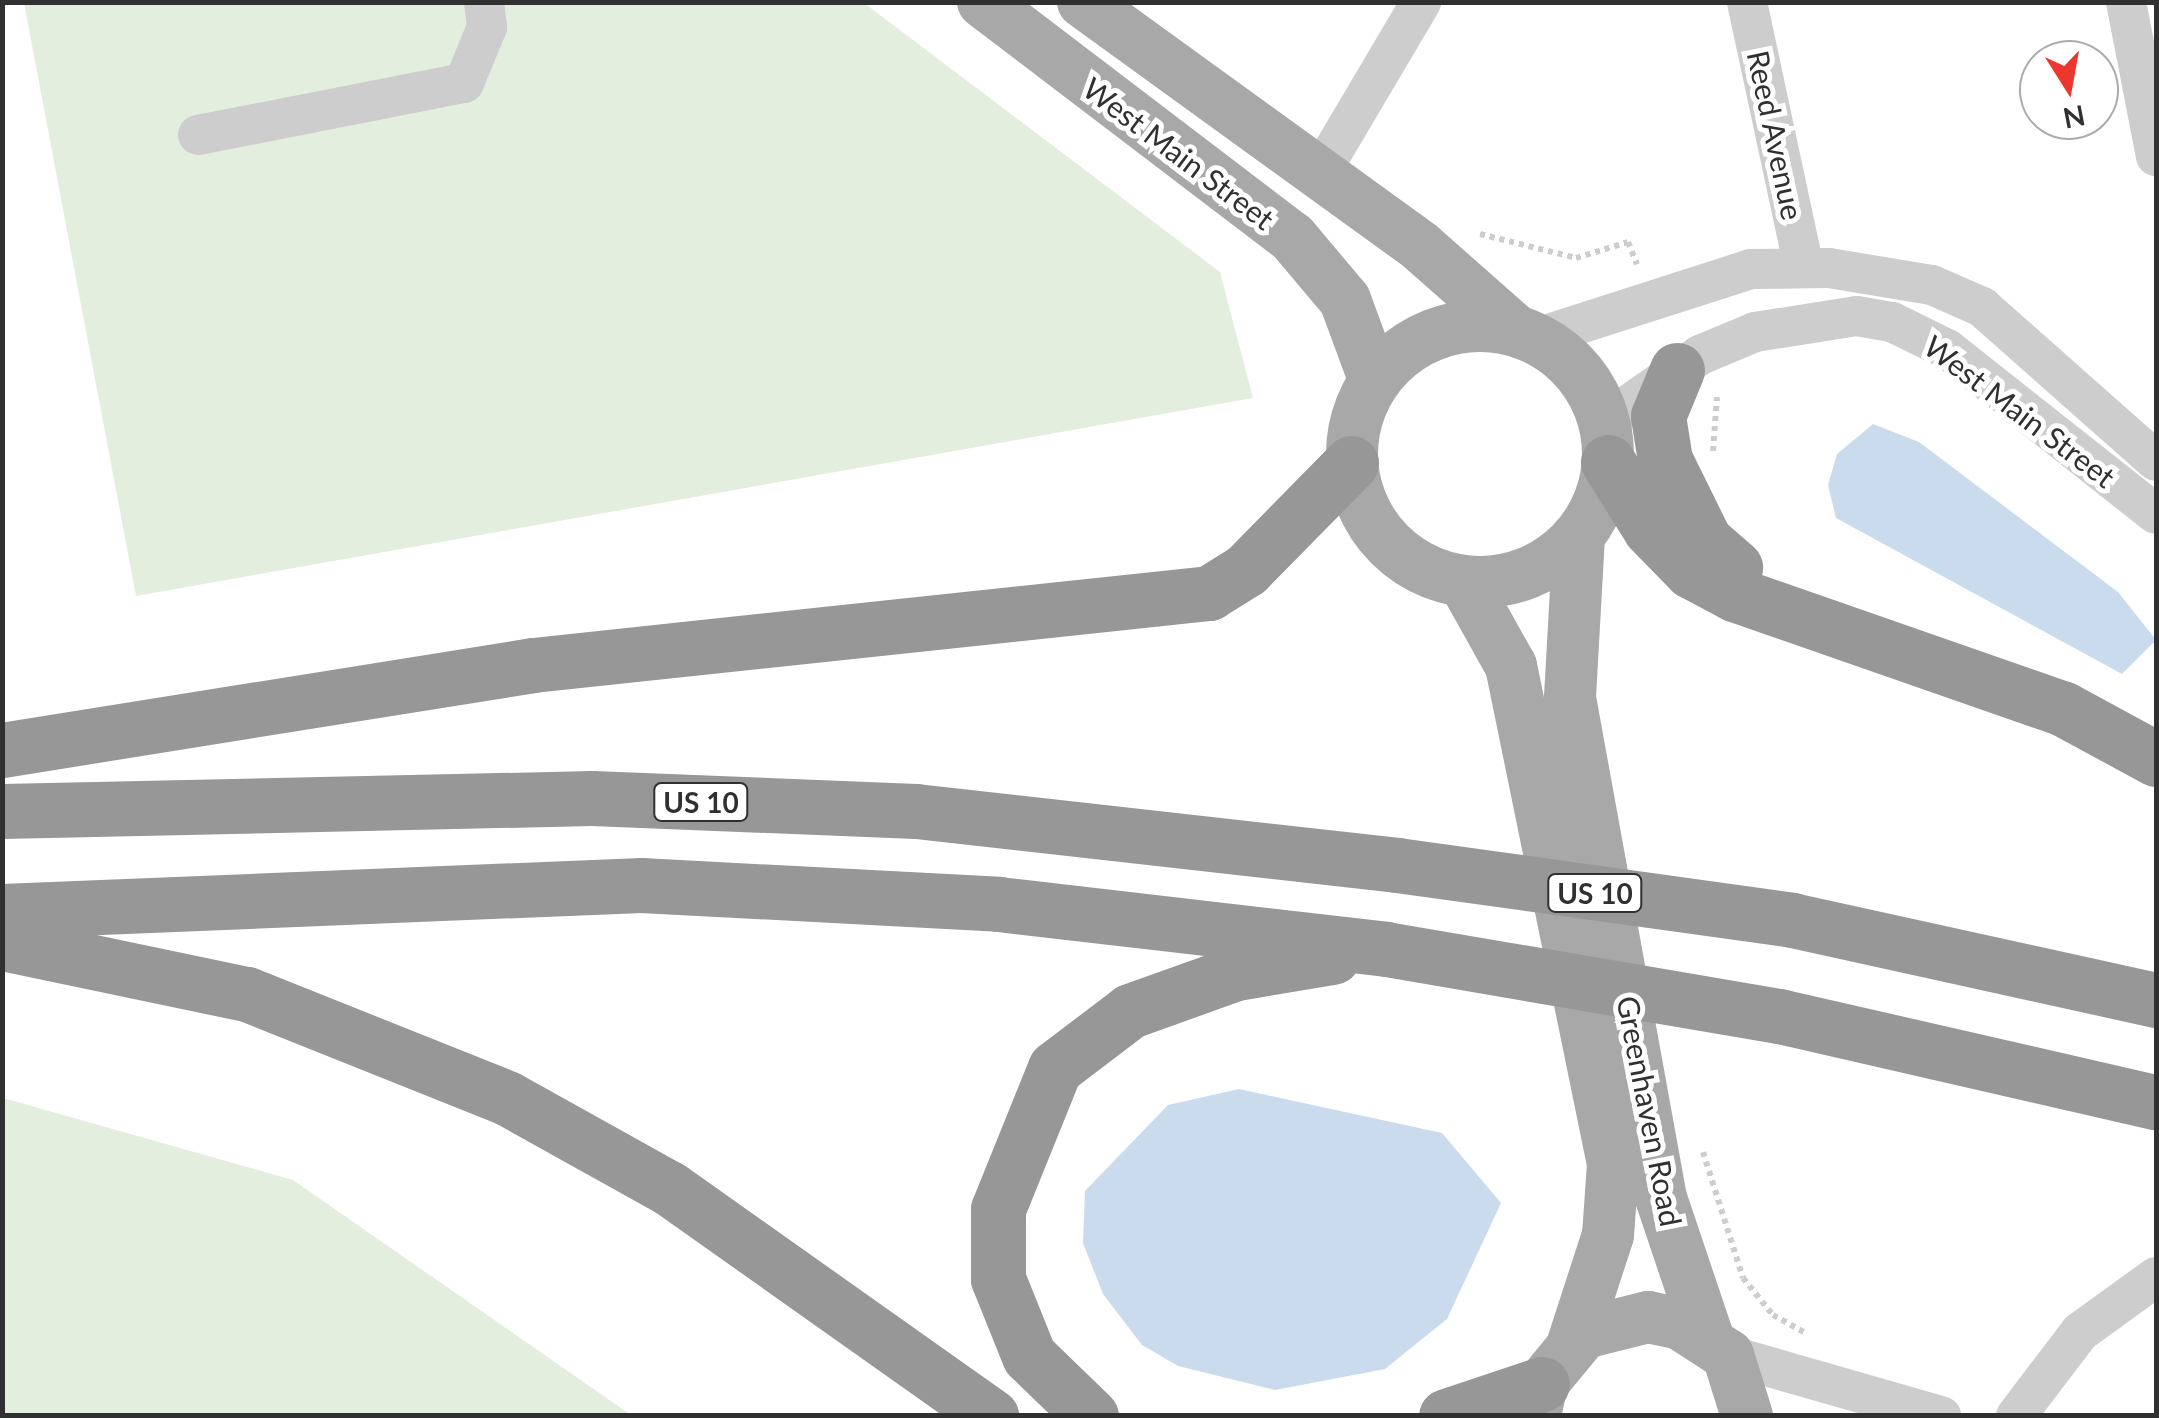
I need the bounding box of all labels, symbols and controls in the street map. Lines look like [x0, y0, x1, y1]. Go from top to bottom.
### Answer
north arrow [2019, 40, 2119, 140]
street label: Reed Avenue [1740, 47, 1812, 223]
street label: West Main Street [1077, 70, 1281, 236]
text: N [2061, 99, 2088, 136]
street label: West Main Street [1918, 328, 2122, 494]
road number: US 10 [651, 779, 751, 825]
road number: US 10 [1545, 870, 1645, 916]
street label: Greenhaven Road [1610, 993, 1690, 1229]

